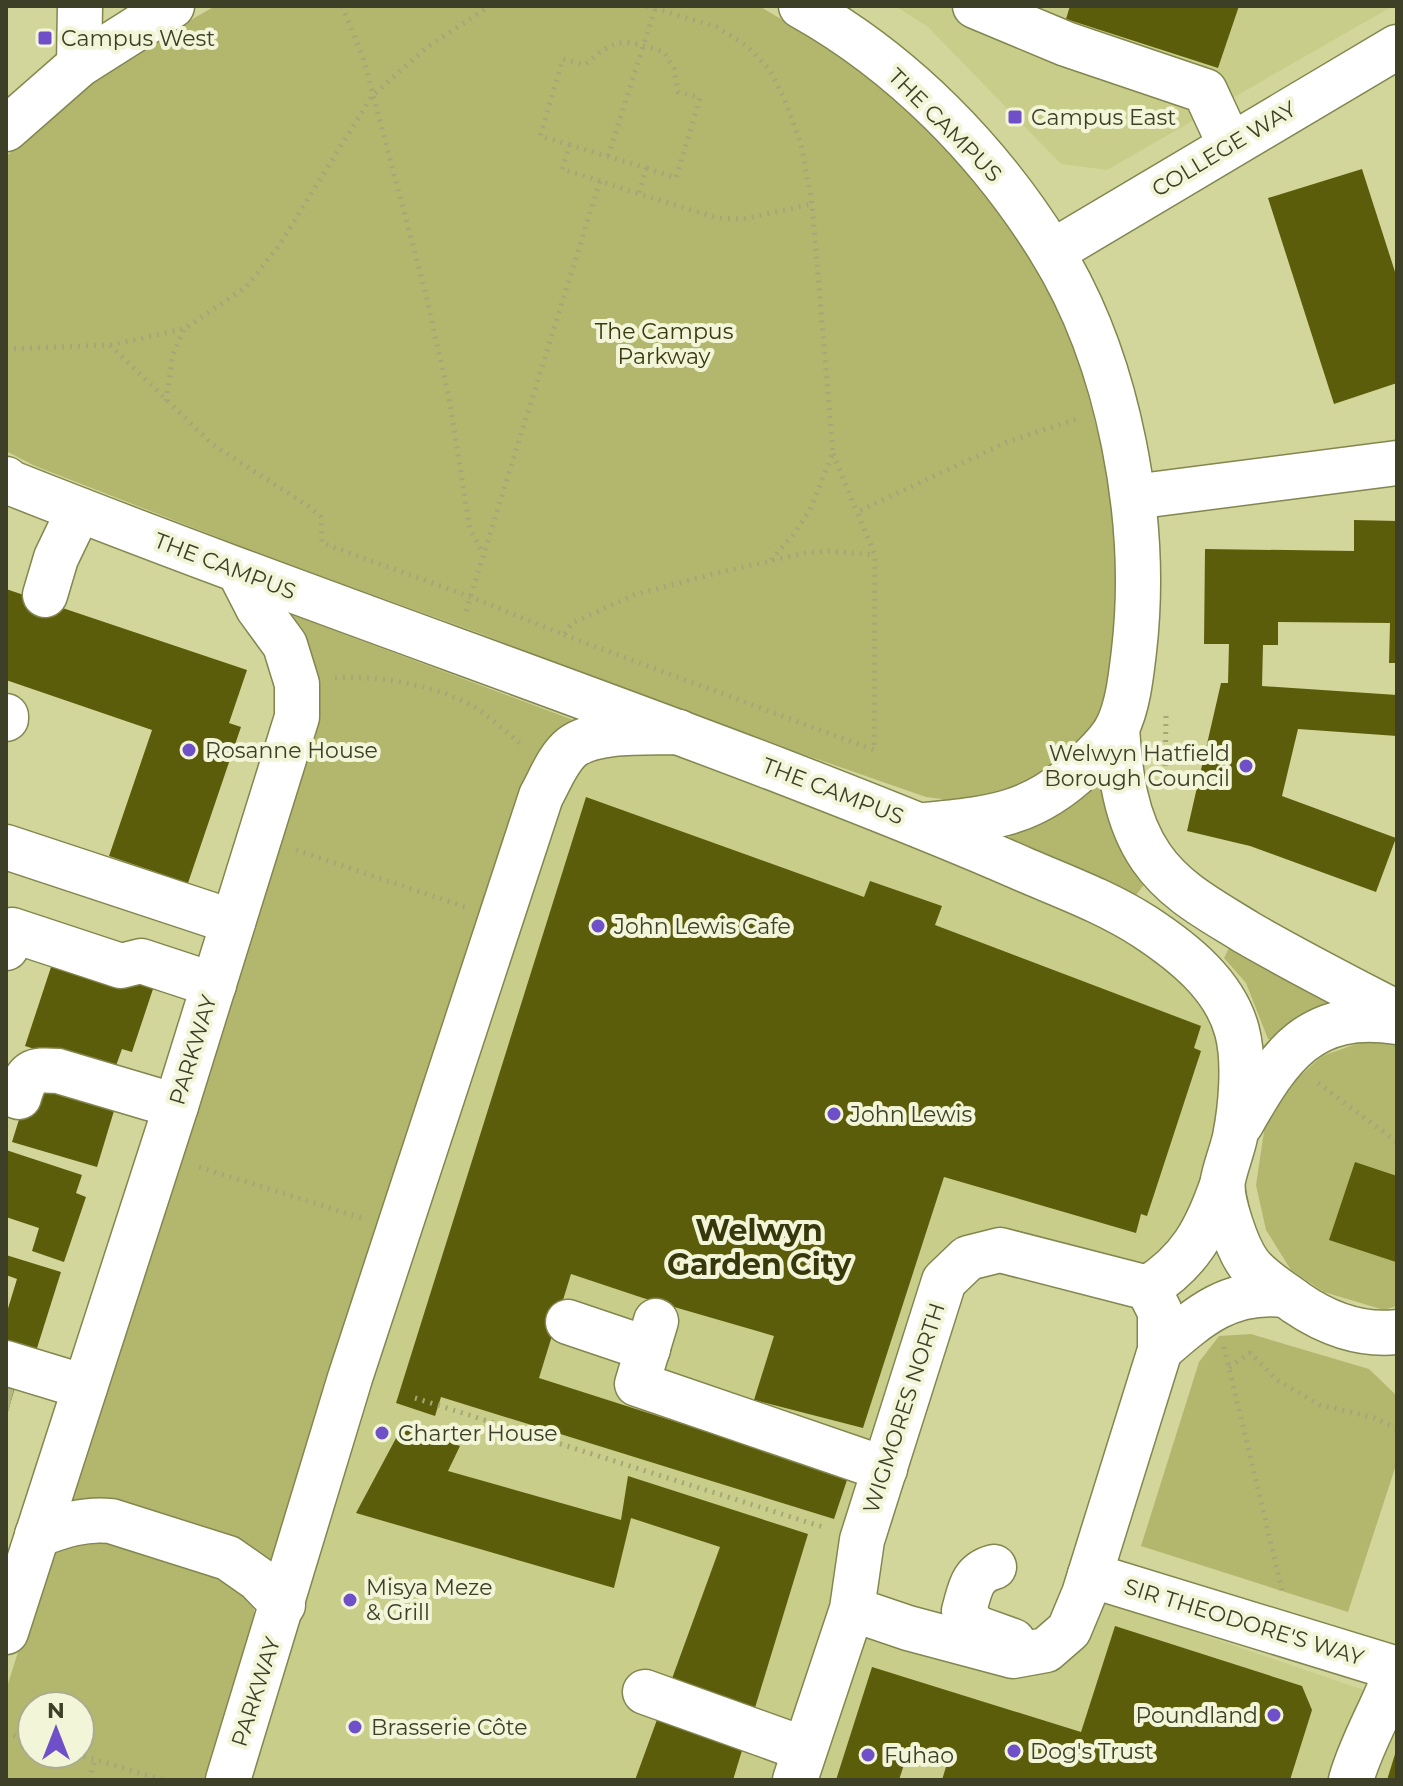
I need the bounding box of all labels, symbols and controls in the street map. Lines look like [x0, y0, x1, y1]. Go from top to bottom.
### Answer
place label: Campus West [61, 25, 215, 52]
marker: Campus West [36, 29, 54, 47]
street label: THE CAMPUS [883, 63, 1007, 187]
street label: COLLEGE WAY [1147, 95, 1301, 203]
place label: Campus East [1031, 104, 1176, 131]
marker: Campus East [1006, 108, 1024, 126]
park label: The Campus Parkway [595, 318, 734, 370]
street label: THE CAMPUS [150, 527, 300, 605]
place label: Rosanne House [205, 737, 378, 764]
place label: Welwyn Hatfield Borough Council [1044, 740, 1230, 792]
marker: Rosanne House [180, 741, 198, 759]
street label: THE CAMPUS [758, 752, 908, 830]
marker: Welwyn Hatfield Borough Council [1237, 757, 1255, 775]
place label: John Lewis Cafe [613, 913, 791, 940]
marker: John Lewis Cafe [589, 917, 607, 935]
street label: PARKWAY [163, 992, 223, 1108]
place label: John Lewis [849, 1101, 972, 1128]
marker: John Lewis [825, 1105, 843, 1123]
district label: Welwyn Garden City [667, 1212, 852, 1283]
street label: WIGMORES NORTH [857, 1299, 951, 1517]
place label: Charter House [398, 1420, 557, 1447]
marker: Charter House [373, 1424, 391, 1442]
street label: SIR THEODORE'S WAY [1121, 1573, 1367, 1671]
place label: Misya Meze & Grill [366, 1574, 492, 1626]
marker: Misya Meze & Grill [341, 1591, 359, 1609]
street label: PARKWAY [226, 1634, 286, 1750]
north arrow [16, 1690, 96, 1770]
text: N [47, 1697, 65, 1724]
place label: Poundland [1135, 1702, 1258, 1729]
marker: Poundland [1265, 1706, 1283, 1724]
place label: Brasserie Côte [371, 1714, 528, 1741]
marker: Brasserie Côte [346, 1718, 364, 1736]
place label: Dog's Trust [1030, 1738, 1154, 1765]
place label: Fuhao [884, 1742, 954, 1769]
marker: Dog's Trust [1005, 1742, 1023, 1760]
marker: Fuhao [859, 1746, 877, 1764]

